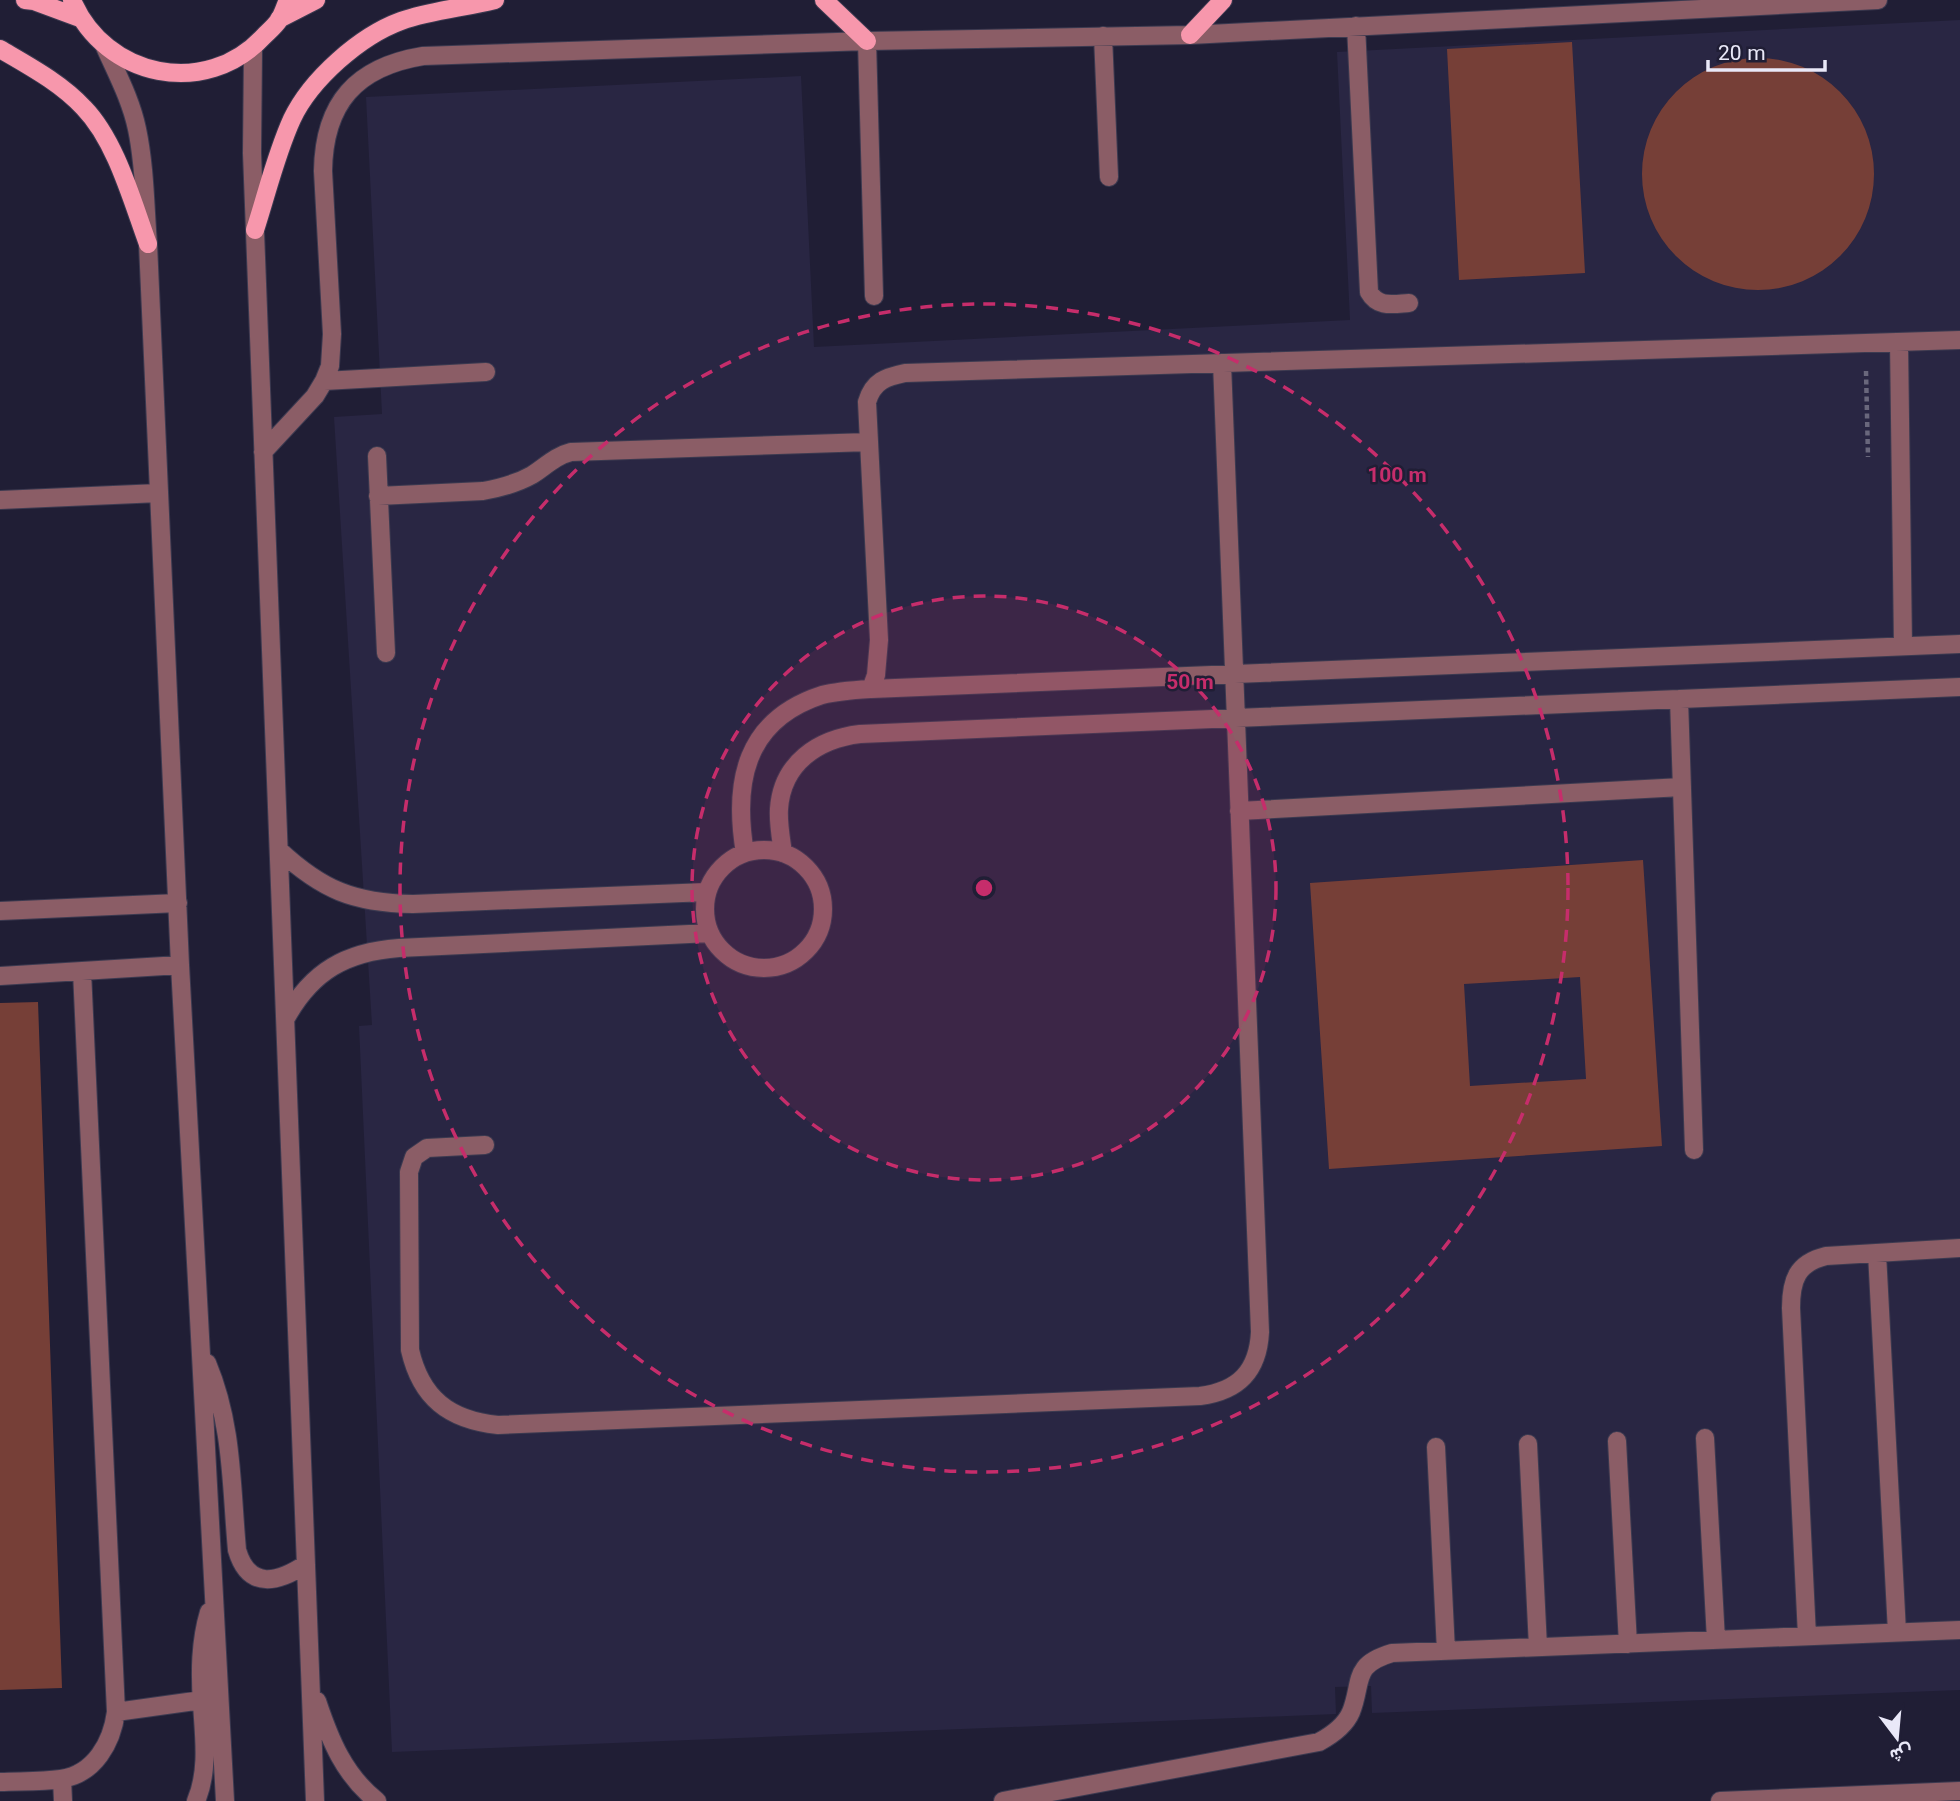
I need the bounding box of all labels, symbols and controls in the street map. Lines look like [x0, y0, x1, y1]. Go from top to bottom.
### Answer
scale bar [1708, 28, 1825, 72]
text: 20 m [1718, 38, 1766, 71]
text: 100 m [1367, 460, 1427, 493]
text: 50 m [1166, 667, 1214, 700]
centre of rings [972, 876, 996, 900]
north arrow [1862, 1703, 1932, 1773]
text: ش [1886, 1735, 1916, 1769]

